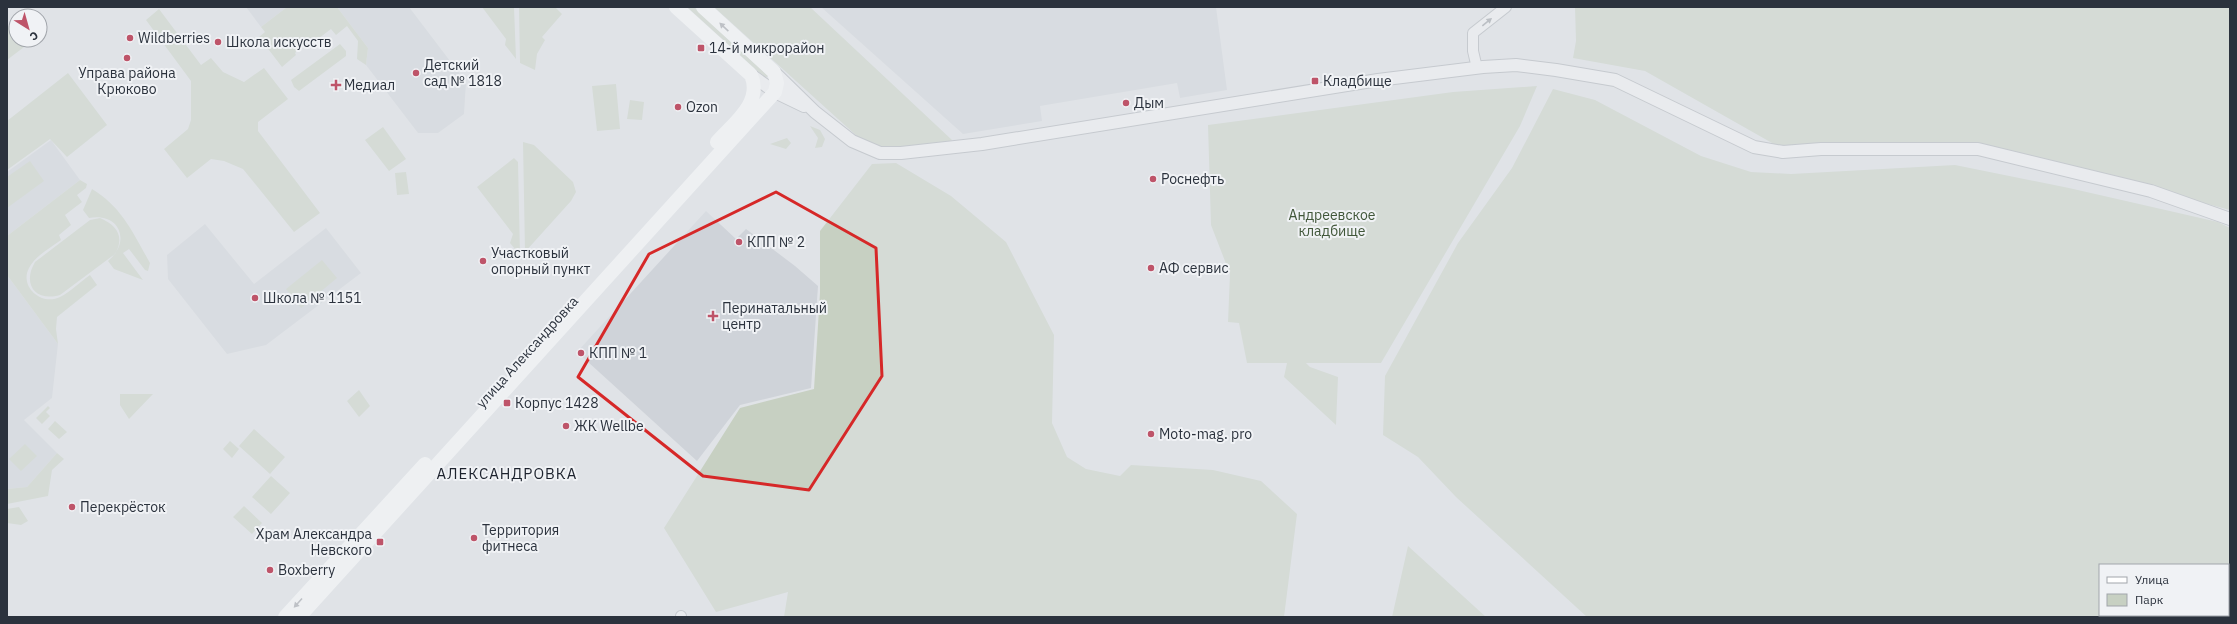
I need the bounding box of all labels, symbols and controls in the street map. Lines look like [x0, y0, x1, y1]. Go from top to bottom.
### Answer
north arrow [8, 8, 48, 48]
one-way arrow [1481, 18, 1492, 27]
one-way arrow [719, 22, 729, 32]
text: С [27, 28, 41, 44]
place label: Wildberries [138, 29, 210, 47]
marker: Wildberries [125, 33, 135, 43]
place label: Школа искусств [226, 33, 332, 51]
marker: Школа искусств [213, 37, 223, 47]
place label: 14-й микрорайон [709, 39, 824, 57]
marker: 14-й микрорайон [696, 43, 706, 53]
marker: Управа района Крюково [122, 53, 132, 63]
place label: Детский сад № 1818 [424, 56, 502, 90]
place label: Управа района Крюково [78, 64, 176, 98]
marker: Детский сад № 1818 [411, 68, 421, 78]
place label: Кладбище [1323, 72, 1392, 90]
place label: Медиал [344, 76, 395, 94]
marker: Кладбище [1310, 76, 1320, 86]
marker: Медиал [331, 80, 341, 90]
place label: Дым [1134, 94, 1164, 112]
place label: Ozon [686, 98, 718, 116]
marker: Дым [1121, 98, 1131, 108]
marker: Ozon [673, 102, 683, 112]
place label: Роснефть [1161, 170, 1224, 188]
marker: Роснефть [1148, 174, 1158, 184]
park label: Андреевское кладбище [1289, 206, 1376, 240]
place label: КПП № 2 [747, 233, 805, 251]
marker: КПП № 2 [734, 237, 744, 247]
place label: Участковый опорный пункт [491, 244, 591, 278]
marker: Участковый опорный пункт [478, 256, 488, 266]
place label: АФ сервис [1159, 259, 1229, 277]
marker: АФ сервис [1146, 263, 1156, 273]
place label: Школа № 1151 [263, 289, 362, 307]
street label: улица Александровка [472, 292, 582, 412]
marker: Школа № 1151 [250, 293, 260, 303]
place label: Перинатальный центр [722, 299, 827, 333]
marker: Перинатальный центр [707, 310, 719, 322]
place label: КПП № 1 [589, 344, 647, 362]
marker: КПП № 1 [576, 348, 586, 358]
place label: Корпус 1428 [515, 394, 599, 412]
marker: Корпус 1428 [502, 398, 512, 408]
place label: ЖК Wellbe [574, 417, 644, 435]
marker: ЖК Wellbe [561, 421, 571, 431]
place label: Moto-mag. pro [1159, 425, 1252, 443]
marker: Moto-mag. pro [1146, 429, 1156, 439]
district label: АЛЕКСАНДРОВКА [437, 464, 577, 483]
place label: Перекрёсток [80, 498, 166, 516]
marker: Перекрёсток [67, 502, 77, 512]
place label: Территория фитнеса [482, 521, 559, 555]
place label: Храм Александра Невского [256, 525, 373, 559]
marker: Территория фитнеса [469, 533, 479, 543]
marker: Храм Александра Невского [375, 537, 385, 547]
place label: Boxberry [278, 561, 335, 579]
legend [2099, 564, 2229, 616]
marker: Boxberry [265, 565, 275, 575]
text: Улица [2135, 572, 2169, 587]
text: Парк [2135, 592, 2164, 607]
one-way arrow [294, 598, 303, 607]

